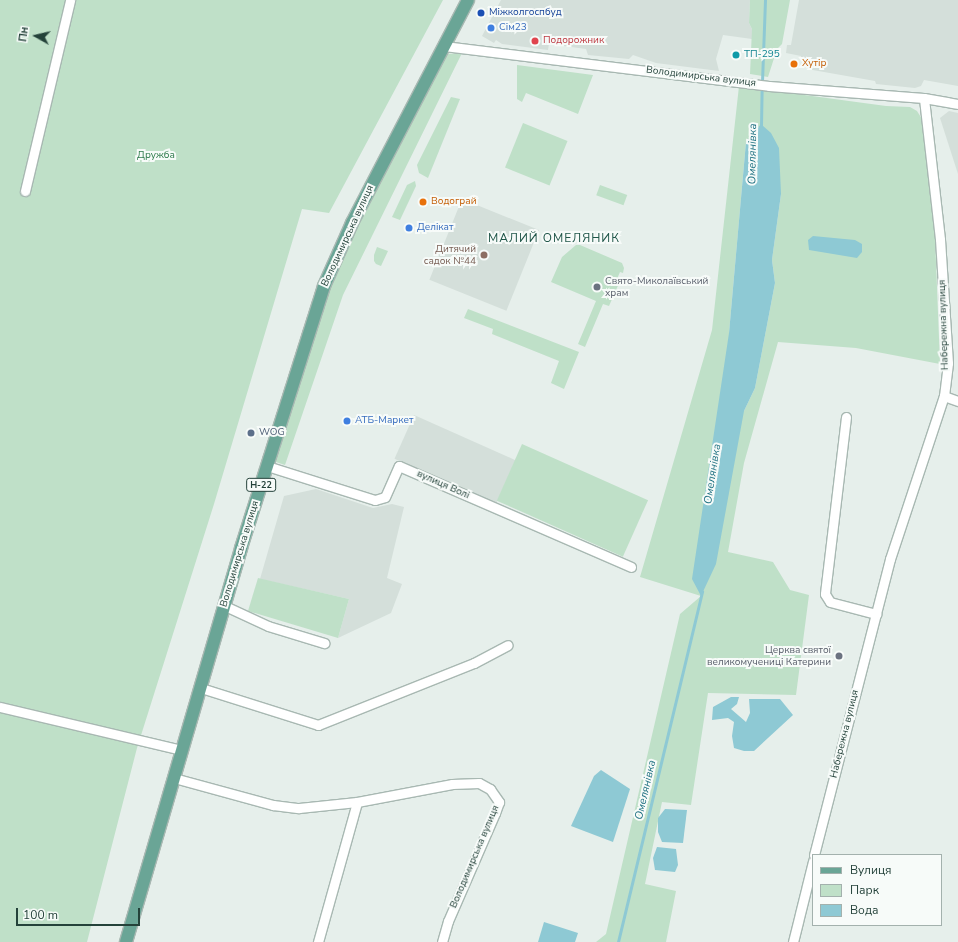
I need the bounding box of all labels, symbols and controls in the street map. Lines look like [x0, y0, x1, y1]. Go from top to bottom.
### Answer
place label: Міжколгоспбуд [489, 7, 562, 19]
marker: Міжколгоспбуд [476, 8, 486, 18]
north arrow [16, 16, 56, 56]
place label: Сім23 [499, 22, 527, 34]
marker: Сім23 [486, 23, 496, 33]
text: Пн [15, 26, 32, 43]
place label: Подорожник [543, 35, 604, 47]
marker: Подорожник [530, 36, 540, 46]
place label: ТП-295 [744, 49, 780, 61]
marker: ТП-295 [731, 50, 741, 60]
place label: Хутір [802, 58, 826, 70]
marker: Хутір [789, 59, 799, 69]
street label: Володимирська вулиця [645, 64, 757, 90]
water label: Омелянівка [746, 124, 760, 184]
park label: Дружба [137, 150, 175, 162]
street label: Володимирська вулиця [319, 183, 377, 289]
place label: Водограй [431, 196, 477, 208]
marker: Водограй [418, 197, 428, 207]
place label: Делікат [417, 222, 453, 234]
marker: Делікат [404, 223, 414, 233]
district label: МАЛИЙ ОМЕЛЯНИК [488, 232, 620, 246]
place label: Дитячий садок №44 [424, 243, 476, 266]
marker: Дитячий садок №44 [479, 250, 489, 260]
place label: Свято-Миколаївський храм [605, 275, 708, 298]
street label: Набережна вулиця [936, 280, 952, 370]
marker: Свято-Миколаївський храм [592, 282, 602, 292]
place label: АТБ-Маркет [355, 415, 413, 427]
marker: АТБ-Маркет [342, 416, 352, 426]
place label: WOG [259, 427, 285, 439]
marker: WOG [246, 428, 256, 438]
water label: Омелянівка [702, 443, 724, 505]
street label: вулиця Волі [415, 468, 471, 502]
road number: Н-22 [246, 478, 276, 492]
street label: Володимирська вулиця [218, 499, 262, 609]
place label: Церква святої великомучениці Катерини [707, 644, 831, 668]
marker: Церква святої великомучениці Катерини [834, 651, 844, 661]
street label: Набережна вулиця [828, 689, 862, 779]
water label: Омелянівка [633, 759, 659, 821]
street label: Володимирська вулиця [448, 804, 502, 910]
legend [812, 854, 942, 926]
text: Вулиця [850, 862, 892, 878]
text: Парк [850, 882, 879, 898]
scale bar [18, 900, 142, 926]
text: Вода [850, 902, 878, 918]
text: 100 m [23, 907, 58, 923]

